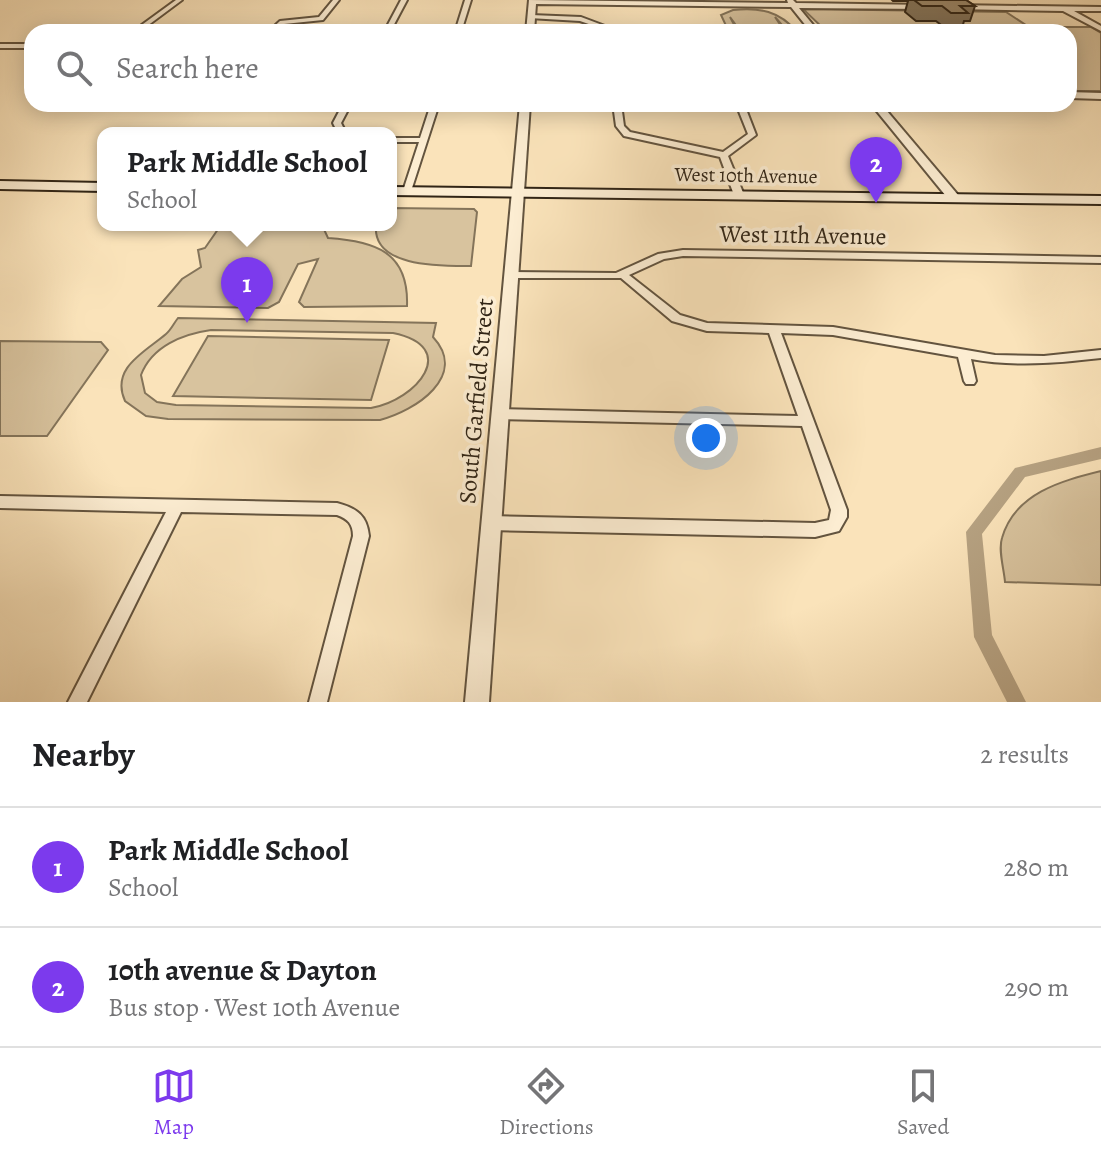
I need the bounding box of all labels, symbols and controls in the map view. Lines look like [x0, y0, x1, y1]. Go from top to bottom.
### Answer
search box [24, 24, 1077, 112]
icon: search [52, 46, 96, 90]
text: Search here [116, 48, 259, 88]
popup [97, 127, 397, 231]
pin: 2 [850, 137, 902, 203]
text: Park Middle School [127, 142, 367, 182]
street label: West 10th Avenue [673, 161, 818, 190]
text: School [127, 182, 197, 217]
street label: West 11th Avenue [718, 218, 887, 252]
pin: 1 [221, 257, 273, 323]
street label: South Garfield Street [451, 297, 501, 505]
your location [686, 418, 726, 458]
text: Nearby [32, 731, 135, 778]
text: 2 results [980, 737, 1069, 772]
text: Park Middle School [108, 830, 349, 870]
text: 1 [53, 850, 63, 885]
text: 280 m [1003, 850, 1069, 885]
text: School [108, 870, 178, 905]
text: 10th avenue & Dayton [108, 950, 377, 990]
text: 2 [52, 970, 64, 1005]
text: 290 m [1004, 970, 1069, 1005]
text: Bus stop · West 10th Avenue [108, 990, 400, 1025]
tab: Map [152, 1064, 196, 1142]
tab: Directions [499, 1064, 594, 1142]
tab: Saved [897, 1064, 949, 1142]

